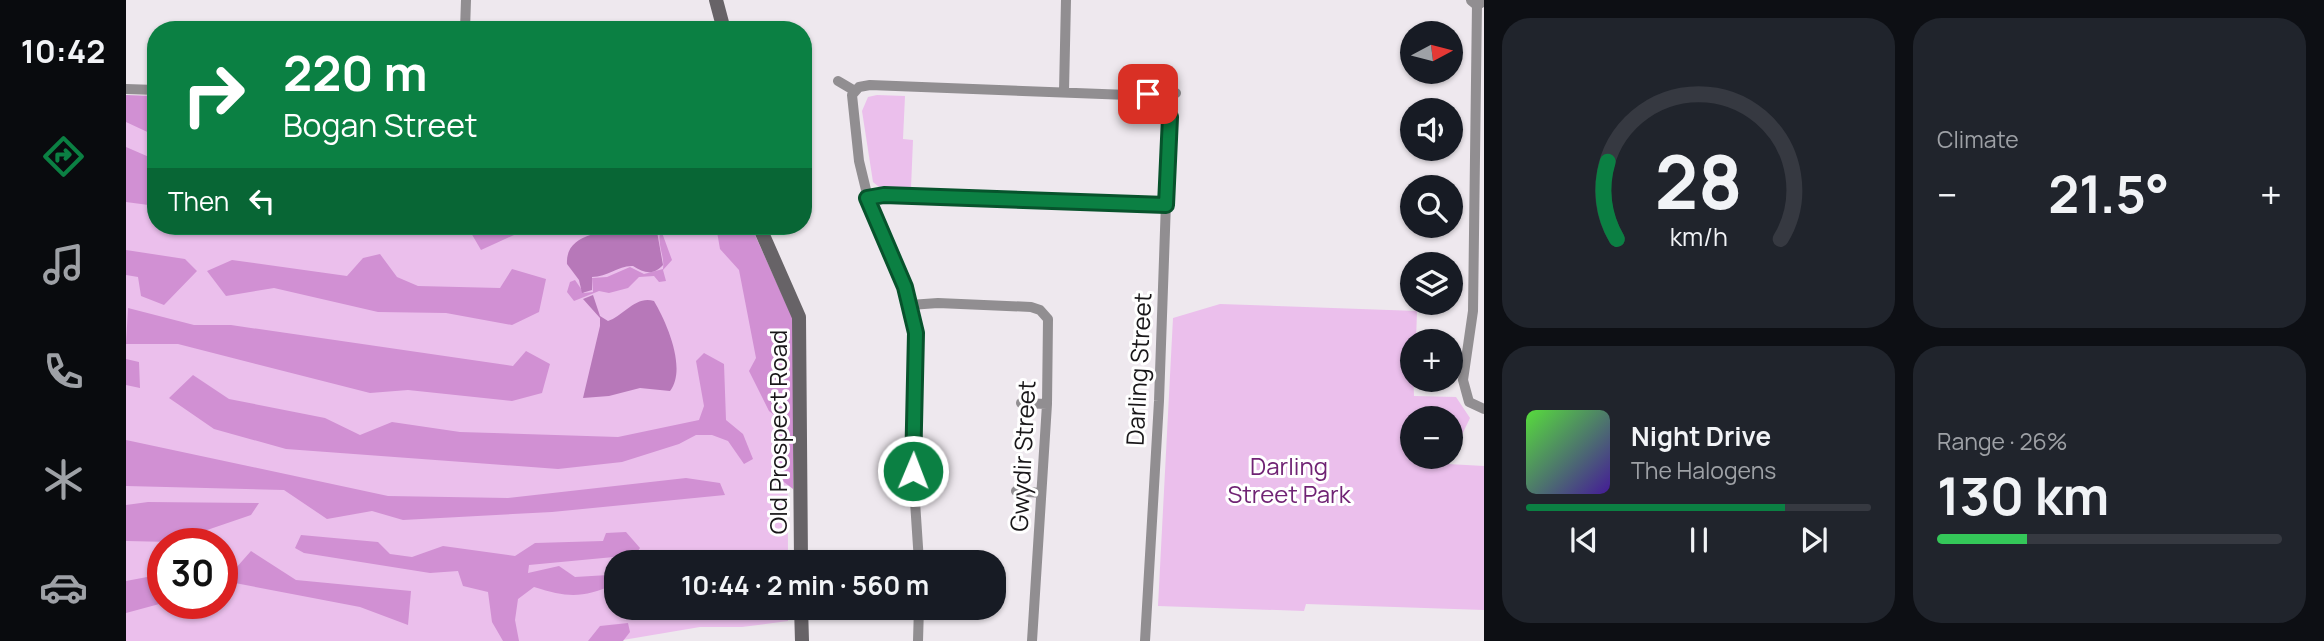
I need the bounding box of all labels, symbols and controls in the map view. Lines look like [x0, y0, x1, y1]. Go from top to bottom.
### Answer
north arrow [1400, 21, 1463, 84]
map controls [1400, 21, 1463, 469]
text: 10:42 [21, 29, 105, 73]
text: 220 m [283, 39, 427, 106]
icon: right [168, 49, 259, 140]
pin [1118, 64, 1178, 124]
icon: arrive [1129, 75, 1167, 113]
button: sound [1400, 98, 1463, 161]
text: Bogan Street [283, 103, 478, 147]
text: Climate [1937, 123, 2019, 155]
text: 28 [1655, 131, 1742, 231]
icon: directions [39, 132, 88, 181]
text: 21.5° [2048, 158, 2169, 229]
text: − [1937, 168, 1958, 220]
text: + [2260, 168, 2282, 220]
button: search [1400, 175, 1463, 238]
icon: left [243, 182, 281, 220]
text: Then [168, 183, 229, 219]
text: km/h [1669, 219, 1728, 254]
icon: music [39, 240, 88, 289]
button: layers [1400, 252, 1463, 315]
street label: Darling Street [1118, 292, 1158, 446]
button: + [1400, 329, 1463, 392]
street label: Old Prospect Road [761, 330, 794, 534]
icon: phone [39, 347, 88, 396]
street label: Gwydir Street [1002, 380, 1042, 532]
button: − [1400, 406, 1463, 469]
text: Night Drive [1631, 418, 1771, 454]
text: Range · 26% [1937, 425, 2068, 457]
position arrow [876, 434, 950, 508]
park label: Darling Street Park [1227, 449, 1352, 510]
text: The Halogens [1631, 454, 1776, 486]
icon: climate [39, 455, 88, 504]
text: 130 km [1937, 460, 2109, 531]
icon: previous [1565, 521, 1603, 559]
icon: pause [1680, 521, 1718, 559]
icon: next [1795, 521, 1833, 559]
speed limit sign: 30 [147, 528, 238, 619]
icon: car [39, 563, 88, 612]
text: 10:44 · 2 min · 560 m [681, 567, 929, 603]

